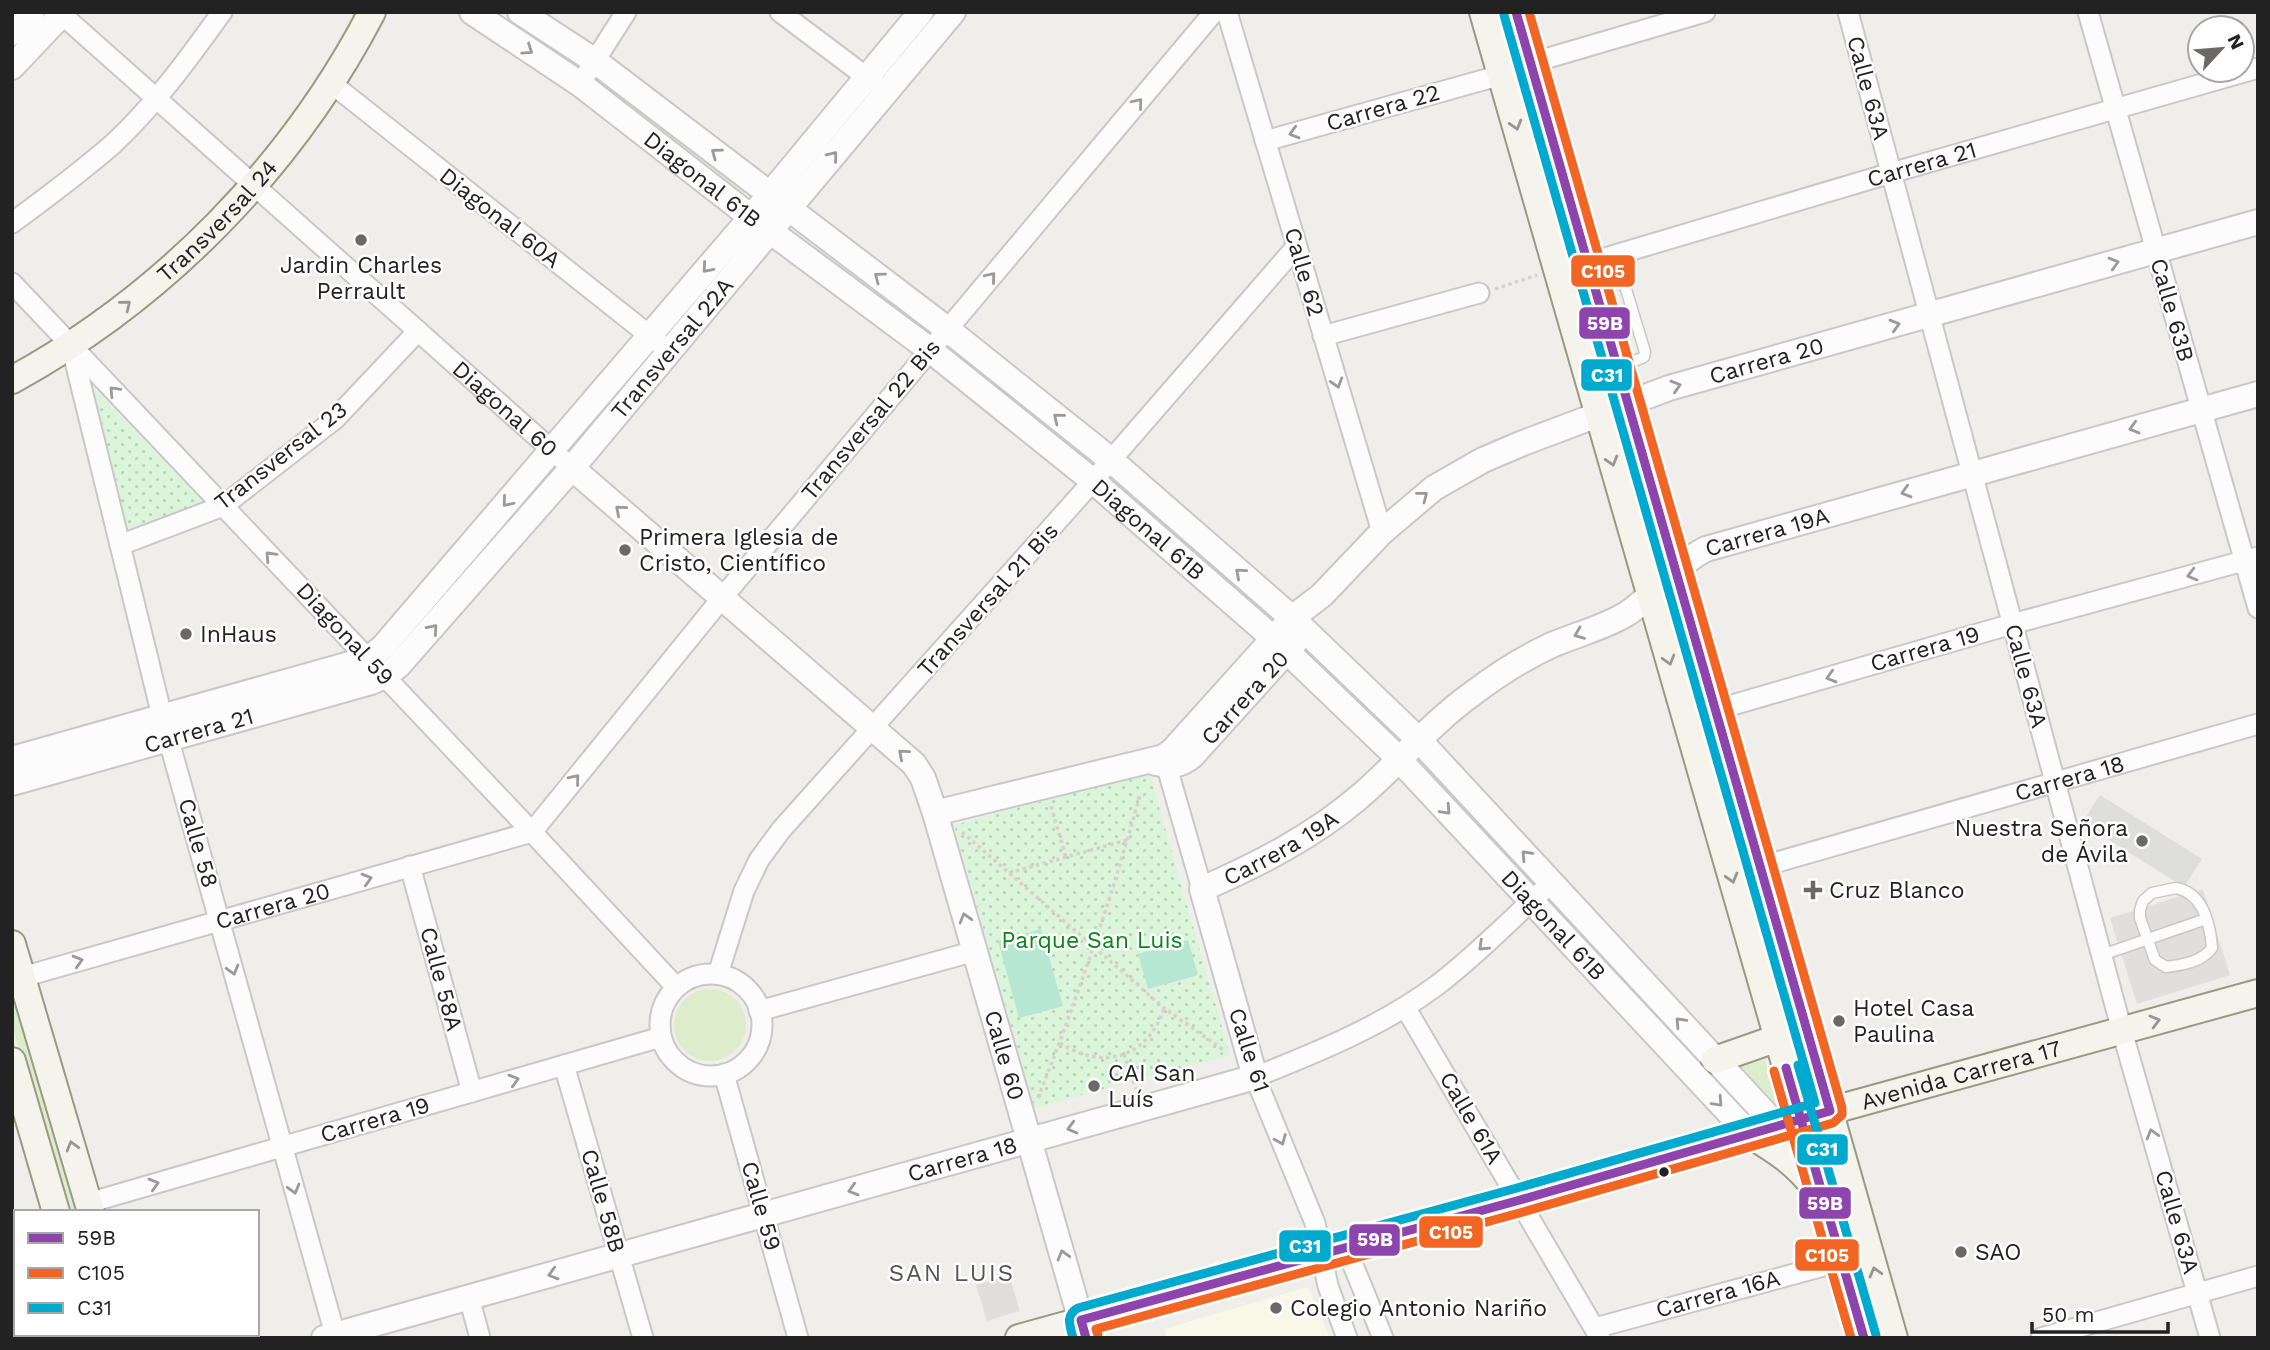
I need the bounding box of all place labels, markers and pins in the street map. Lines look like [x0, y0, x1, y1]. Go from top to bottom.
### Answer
marker: Jardin Charles Perrault [353, 232, 369, 248]
place label: Jardin Charles Perrault [280, 252, 442, 305]
place label: Primera Iglesia de Cristo, Científico [639, 524, 838, 577]
marker: Primera Iglesia de Cristo, Científico [617, 542, 633, 558]
place label: InHaus [200, 621, 277, 648]
marker: InHaus [178, 626, 194, 642]
place label: Nuestra Señora de Ávila [1955, 815, 2128, 868]
marker: Nuestra Señora de Ávila [2134, 833, 2150, 849]
place label: Cruz Blanco [1829, 877, 1964, 904]
marker: Cruz Blanco [1803, 880, 1823, 900]
place label: Hotel Casa Paulina [1853, 995, 1974, 1048]
marker: Hotel Casa Paulina [1831, 1013, 1847, 1029]
place label: CAI San Luís [1108, 1060, 1195, 1113]
marker: CAI San Luís [1086, 1078, 1102, 1094]
unlabelled marker [1657, 1165, 1671, 1179]
place label: SAO [1975, 1239, 2021, 1266]
marker: SAO [1953, 1244, 1969, 1260]
place label: Colegio Antonio Nariño [1290, 1295, 1547, 1322]
marker: Colegio Antonio Nariño [1268, 1300, 1284, 1316]

